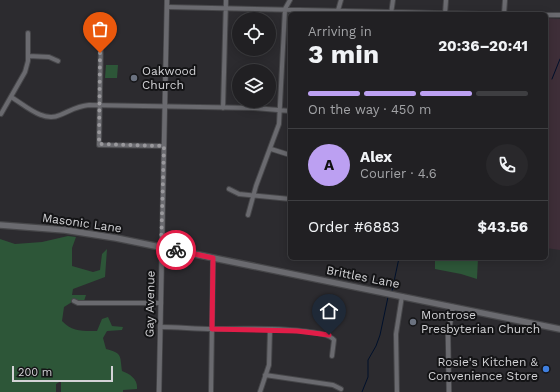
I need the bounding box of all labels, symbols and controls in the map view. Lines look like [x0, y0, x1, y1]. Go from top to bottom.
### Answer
pin [83, 12, 117, 53]
map controls [232, 12, 276, 108]
button: locate [232, 12, 276, 56]
icon: bag [89, 18, 111, 40]
text: Arriving in [308, 24, 372, 39]
text: 20:36–20:41 [438, 37, 528, 55]
text: 3 min [308, 39, 379, 69]
place label: Oakwood Church [142, 64, 196, 92]
button: layers [232, 64, 276, 108]
marker: Oakwood Church [129, 73, 139, 83]
text: On the way · 450 m [308, 102, 431, 117]
button: phone [486, 144, 528, 186]
text: Alex [360, 148, 392, 166]
text: A [324, 156, 334, 174]
text: Courier · 4.6 [360, 166, 437, 181]
street label: Masonic Lane [41, 210, 123, 236]
text: Order #6883 [308, 218, 400, 236]
text: $43.56 [477, 218, 528, 236]
courier [156, 230, 196, 270]
icon: bike [165, 239, 187, 261]
street label: Brittles Lane [325, 263, 401, 291]
street label: Gay Avenue [142, 270, 158, 338]
pin [312, 294, 346, 335]
icon: home [318, 300, 340, 322]
place label: Montrose Presbyterian Church [421, 308, 540, 336]
marker: Montrose Presbyterian Church [408, 317, 418, 327]
place label: Rosie's Kitchen & Convenience Store [428, 355, 539, 383]
scale bar [12, 364, 113, 383]
marker: Rosie's Kitchen & Convenience Store [541, 364, 551, 374]
text: 200 m [18, 366, 52, 379]

